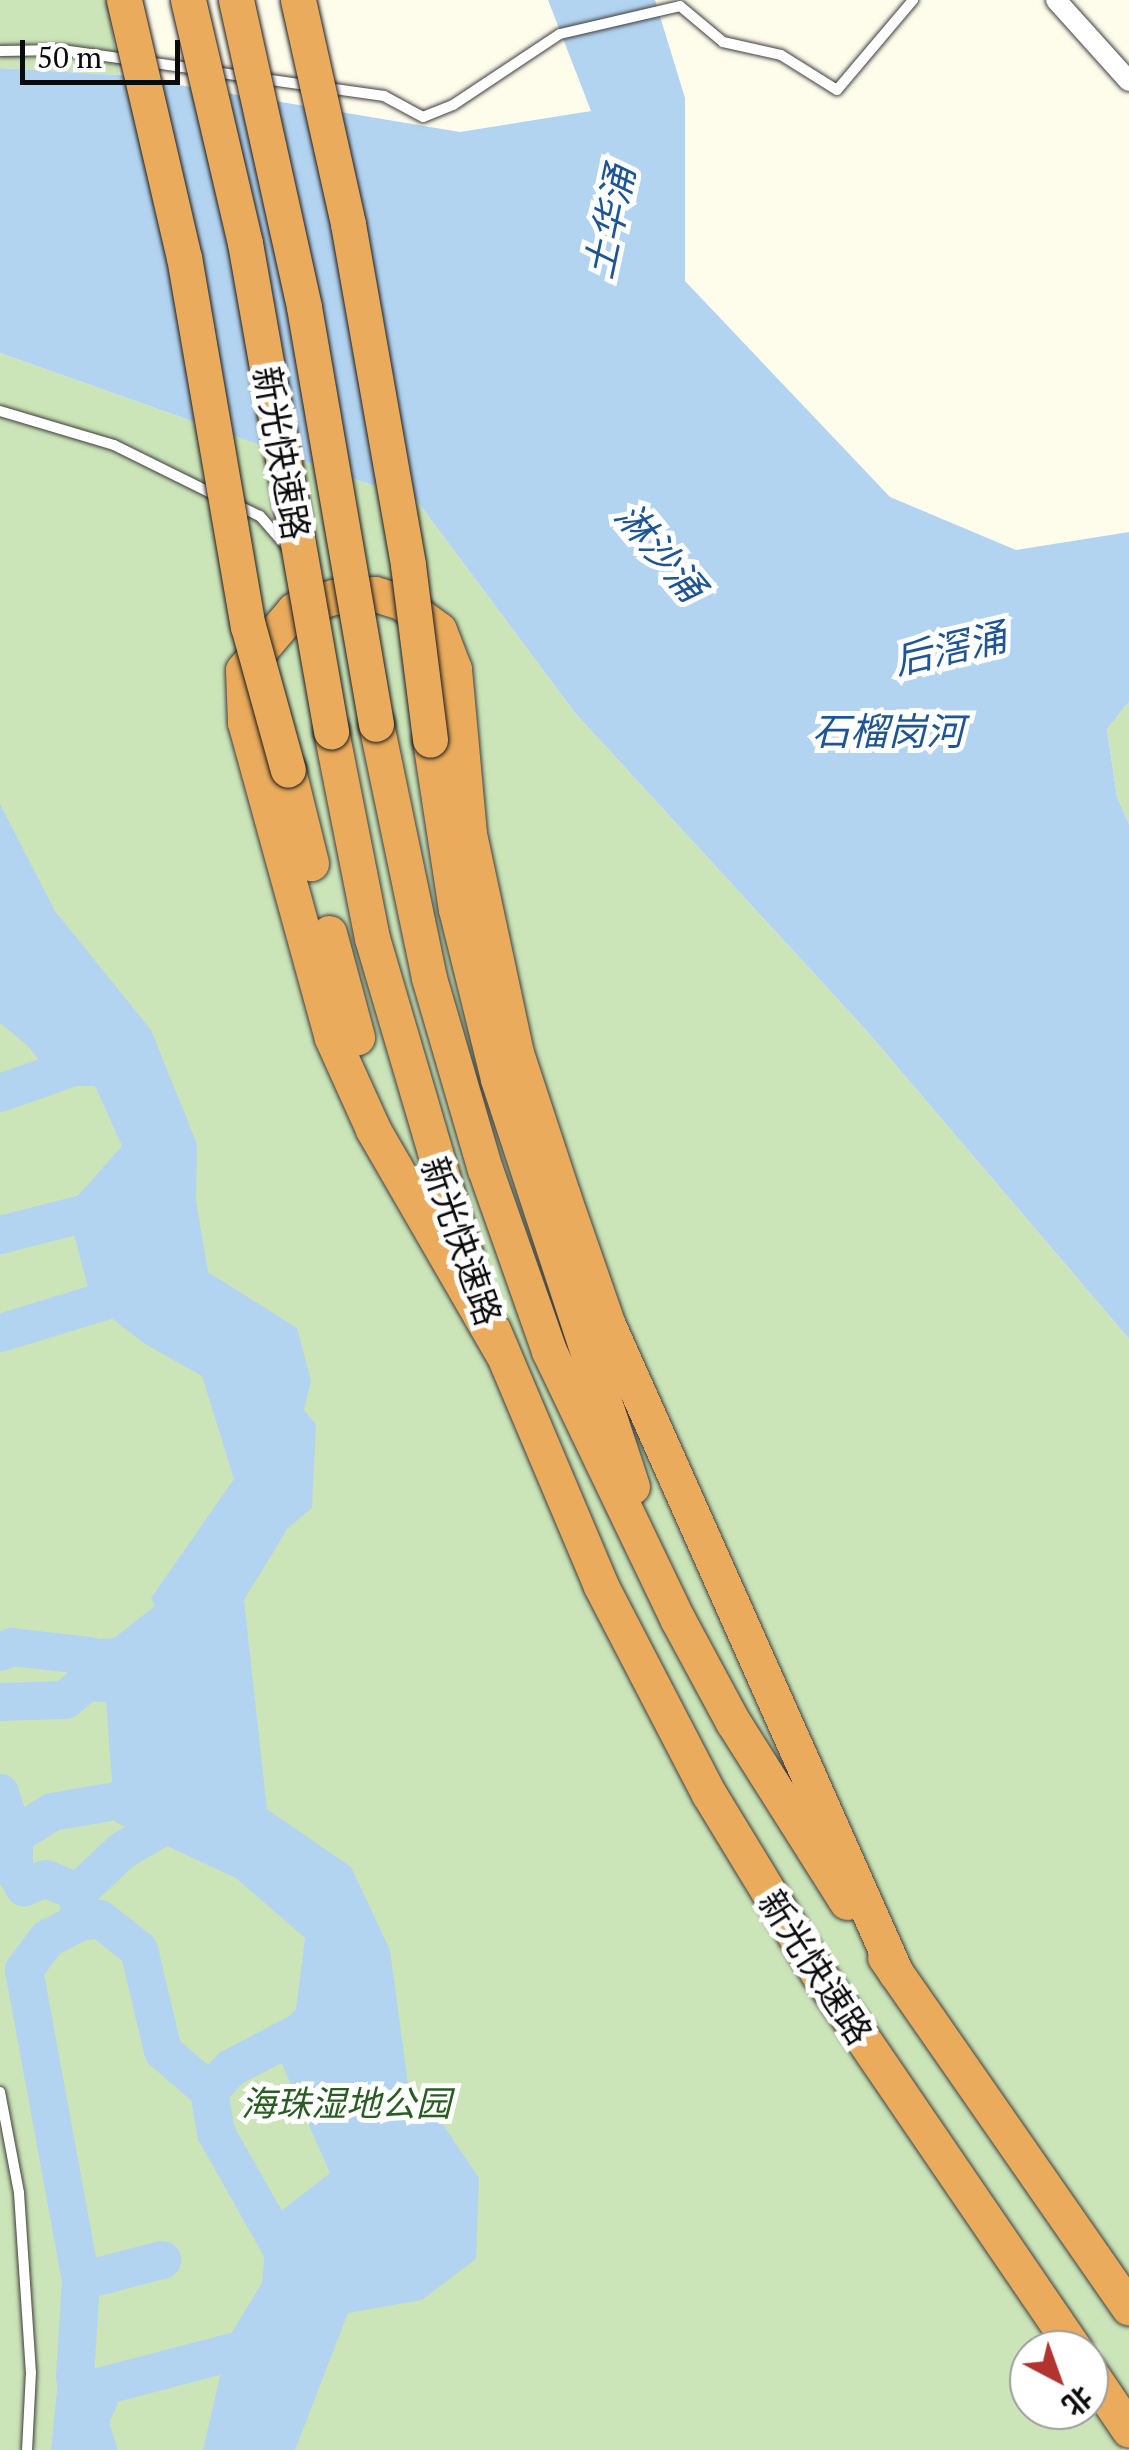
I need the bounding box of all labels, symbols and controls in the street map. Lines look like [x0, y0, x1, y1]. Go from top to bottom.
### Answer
scale bar [25, 20, 185, 82]
text: 50 m [37, 37, 102, 77]
water label: 土华涌 [576, 162, 644, 282]
street label: 新光快速路 [246, 363, 318, 543]
water label: 淋沙涌 [606, 494, 714, 610]
water label: 后滘涌 [889, 614, 1011, 684]
water label: 石榴岗河 [812, 709, 964, 755]
street label: 新光快速路 [414, 1151, 510, 1331]
street label: 新光快速路 [751, 1882, 881, 2052]
park label: 海珠湿地公园 [241, 2082, 451, 2124]
north arrow [1009, 2330, 1109, 2430]
text: 北 [1055, 2378, 1100, 2425]

